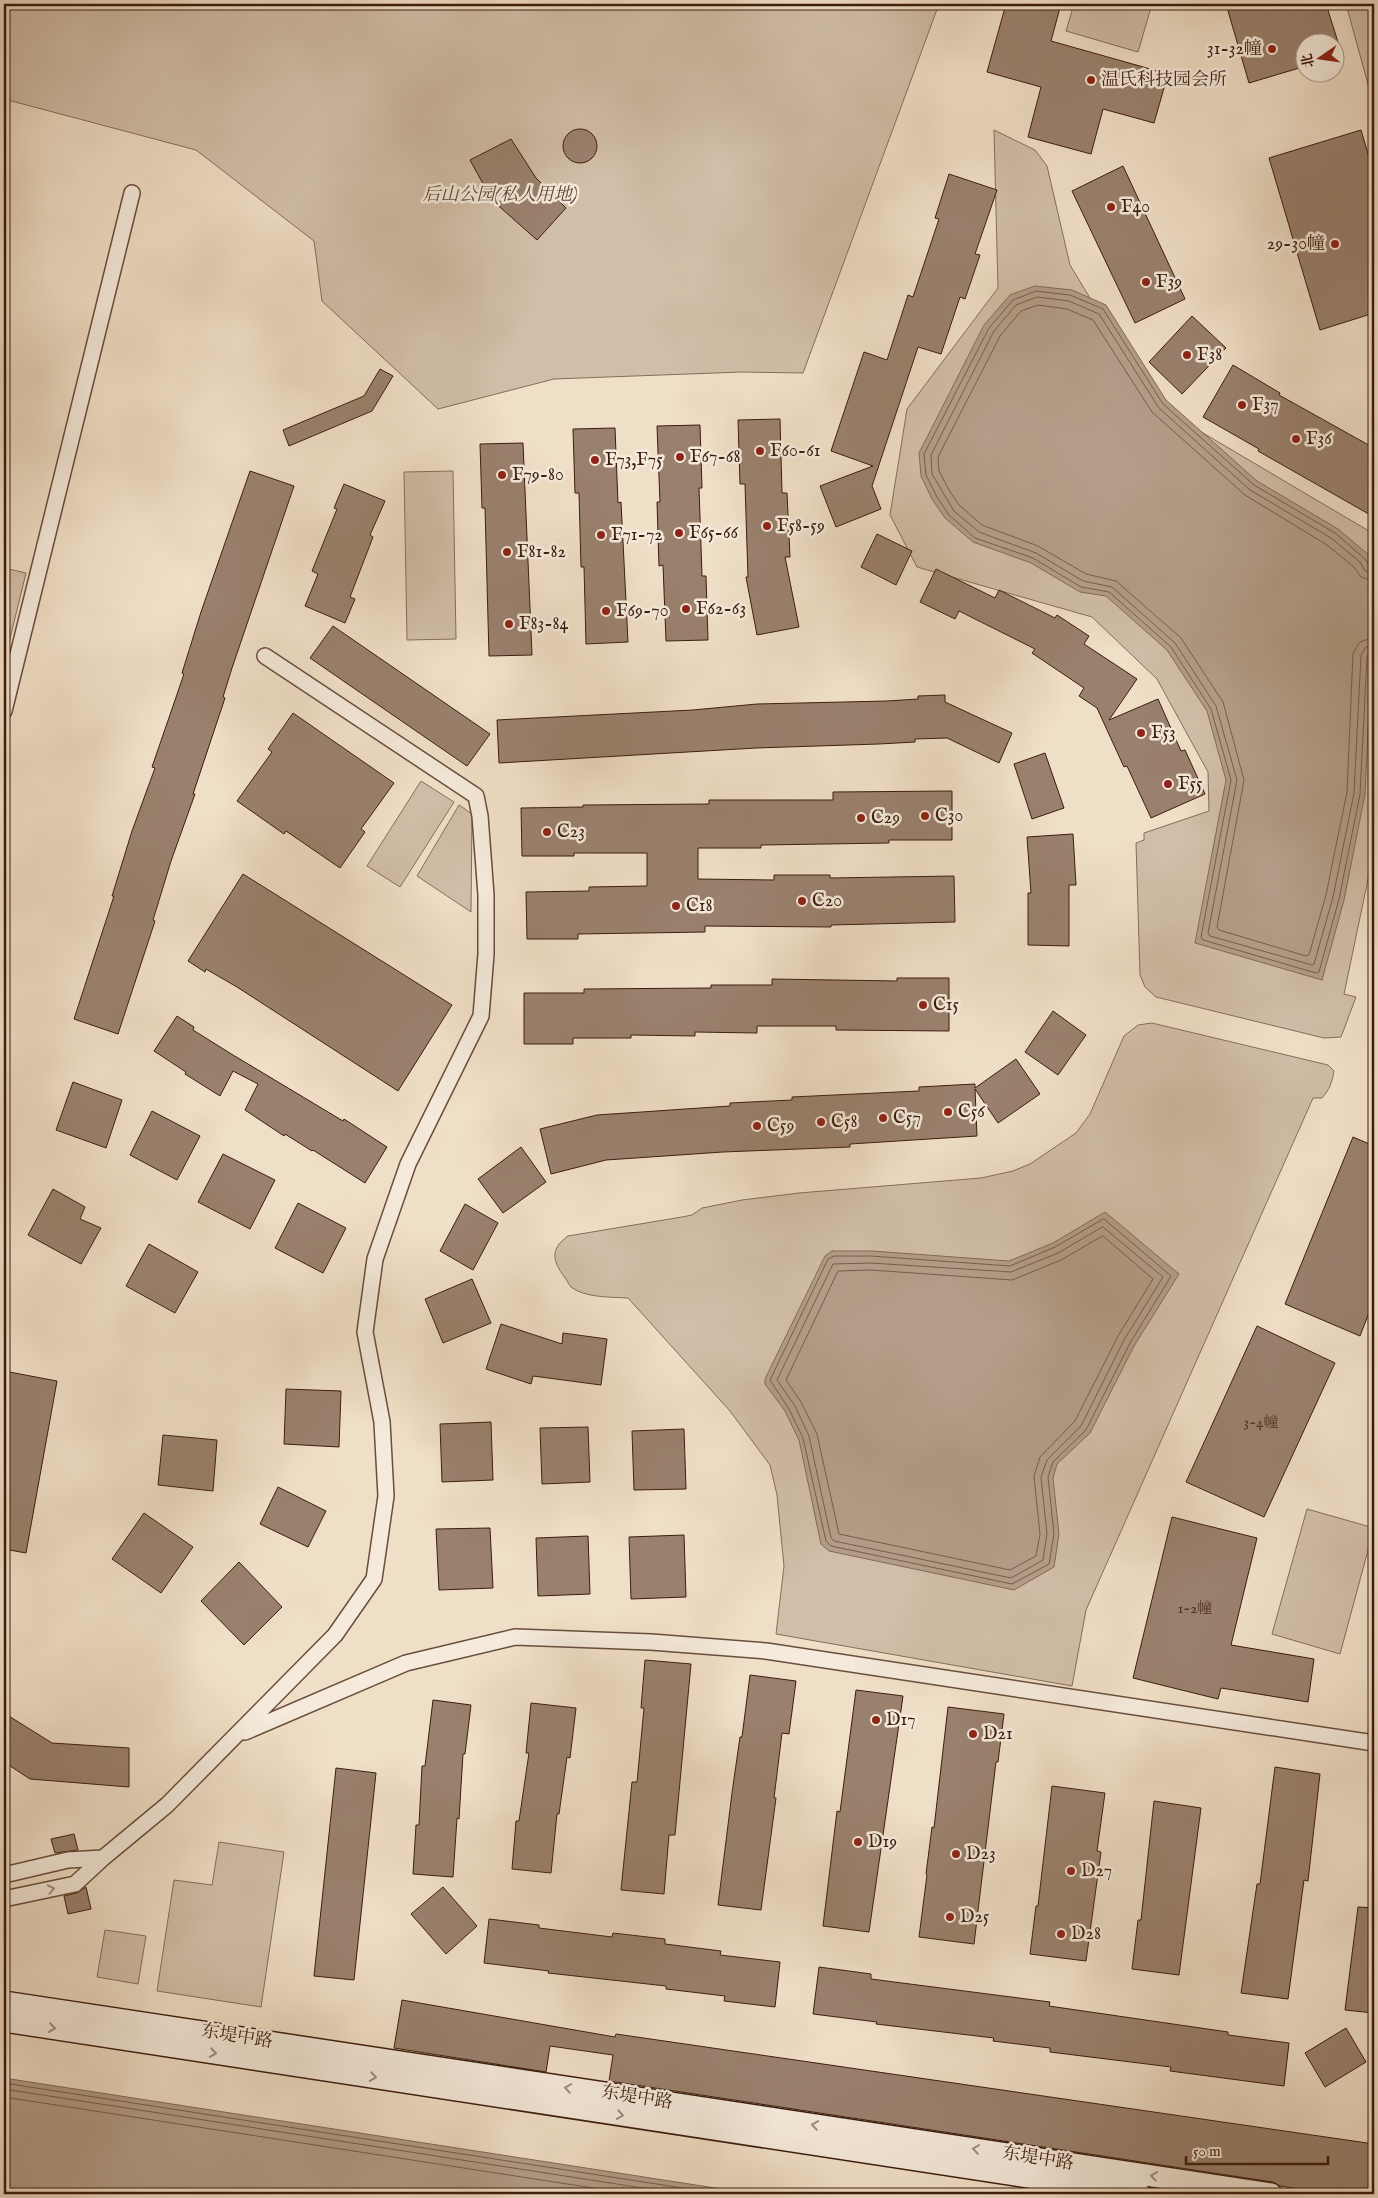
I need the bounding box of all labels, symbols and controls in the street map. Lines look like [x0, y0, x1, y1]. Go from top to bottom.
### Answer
north arrow [1296, 32, 1346, 82]
place label: 31-32幢 [1207, 38, 1262, 61]
marker: 31-32幢 [1266, 43, 1278, 55]
text: 北 [1298, 52, 1319, 70]
place label: 温氏科技园会所 [1101, 69, 1227, 92]
marker: 温氏科技园会所 [1085, 74, 1097, 86]
park label: 后山公园(私人用地) [422, 184, 578, 207]
place label: F40 [1121, 196, 1150, 219]
marker: F40 [1105, 201, 1117, 213]
place label: 29-30幢 [1267, 233, 1325, 256]
marker: 29-30幢 [1329, 238, 1341, 250]
place label: F39 [1156, 271, 1182, 294]
marker: F39 [1140, 276, 1152, 288]
place label: F38 [1197, 344, 1222, 367]
marker: F38 [1181, 349, 1193, 361]
place label: F37 [1252, 394, 1279, 417]
marker: F37 [1236, 399, 1248, 411]
place label: F36 [1306, 428, 1332, 451]
marker: F36 [1290, 433, 1302, 445]
place label: F60-61 [770, 440, 820, 463]
marker: F60-61 [754, 445, 766, 457]
place label: F67-68 [690, 446, 740, 469]
place label: F73,F75 [605, 449, 663, 472]
marker: F67-68 [674, 451, 686, 463]
marker: F73,F75 [589, 454, 601, 466]
place label: F79-80 [512, 464, 564, 487]
marker: F79-80 [496, 469, 508, 481]
place label: F58-59 [777, 515, 825, 538]
marker: F58-59 [761, 520, 773, 532]
place label: F65-66 [689, 522, 738, 545]
place label: F71-72 [611, 524, 663, 547]
marker: F65-66 [673, 527, 685, 539]
marker: F71-72 [595, 529, 607, 541]
place label: F81-82 [517, 541, 566, 564]
marker: F81-82 [501, 546, 513, 558]
place label: F62-63 [696, 598, 746, 621]
place label: F69-70 [616, 600, 669, 623]
marker: F62-63 [680, 603, 692, 615]
marker: F69-70 [600, 605, 612, 617]
place label: F83-84 [519, 613, 569, 636]
marker: F83-84 [503, 618, 515, 630]
place label: F53 [1151, 722, 1176, 745]
marker: F53 [1135, 727, 1147, 739]
place label: F55 [1178, 773, 1203, 796]
marker: F55 [1162, 778, 1174, 790]
place label: C30 [935, 805, 963, 828]
place label: C29 [871, 807, 900, 830]
marker: C30 [919, 810, 931, 822]
marker: C29 [855, 812, 867, 824]
place label: C23 [557, 821, 585, 844]
marker: C23 [541, 826, 553, 838]
place label: C20 [812, 890, 842, 913]
place label: C18 [686, 895, 713, 918]
marker: C20 [796, 895, 808, 907]
marker: C18 [670, 900, 682, 912]
place label: C15 [933, 994, 960, 1017]
marker: C15 [917, 999, 929, 1011]
place label: C56 [958, 1101, 985, 1124]
marker: C56 [942, 1106, 954, 1118]
place label: C57 [893, 1107, 921, 1130]
place label: C58 [831, 1111, 857, 1134]
marker: C57 [877, 1112, 889, 1124]
place label: C59 [767, 1115, 794, 1138]
marker: C58 [815, 1116, 827, 1128]
marker: C59 [751, 1120, 763, 1132]
house number: 3-4幢 [1244, 1413, 1278, 1432]
house number: 1-2幢 [1178, 1599, 1212, 1618]
place label: D17 [886, 1709, 916, 1732]
marker: D17 [870, 1714, 882, 1726]
place label: D21 [983, 1723, 1013, 1746]
marker: D21 [967, 1728, 979, 1740]
place label: D19 [868, 1831, 897, 1854]
marker: D19 [852, 1836, 864, 1848]
place label: D23 [966, 1843, 996, 1866]
marker: D23 [950, 1848, 962, 1860]
place label: D27 [1081, 1860, 1112, 1883]
marker: D27 [1065, 1865, 1077, 1877]
one-way arrow [47, 1884, 56, 1895]
place label: D25 [960, 1906, 990, 1929]
marker: D25 [944, 1911, 956, 1923]
place label: D28 [1071, 1923, 1101, 1946]
marker: D28 [1055, 1928, 1067, 1940]
street label: 东堤中路 [200, 2020, 274, 2054]
one-way arrow [48, 2022, 56, 2033]
one-way arrow [208, 2047, 217, 2057]
one-way arrow [369, 2072, 378, 2082]
street label: 东堤中路 [600, 2081, 674, 2115]
one-way arrow [563, 2083, 572, 2093]
one-way arrow [617, 2109, 625, 2120]
one-way arrow [811, 2120, 819, 2131]
scale bar [1186, 2133, 1328, 2165]
street label: 东堤中路 [1001, 2142, 1075, 2176]
text: 50 m [1193, 2142, 1221, 2161]
one-way arrow [971, 2145, 980, 2155]
one-way arrow [1149, 2172, 1158, 2182]

